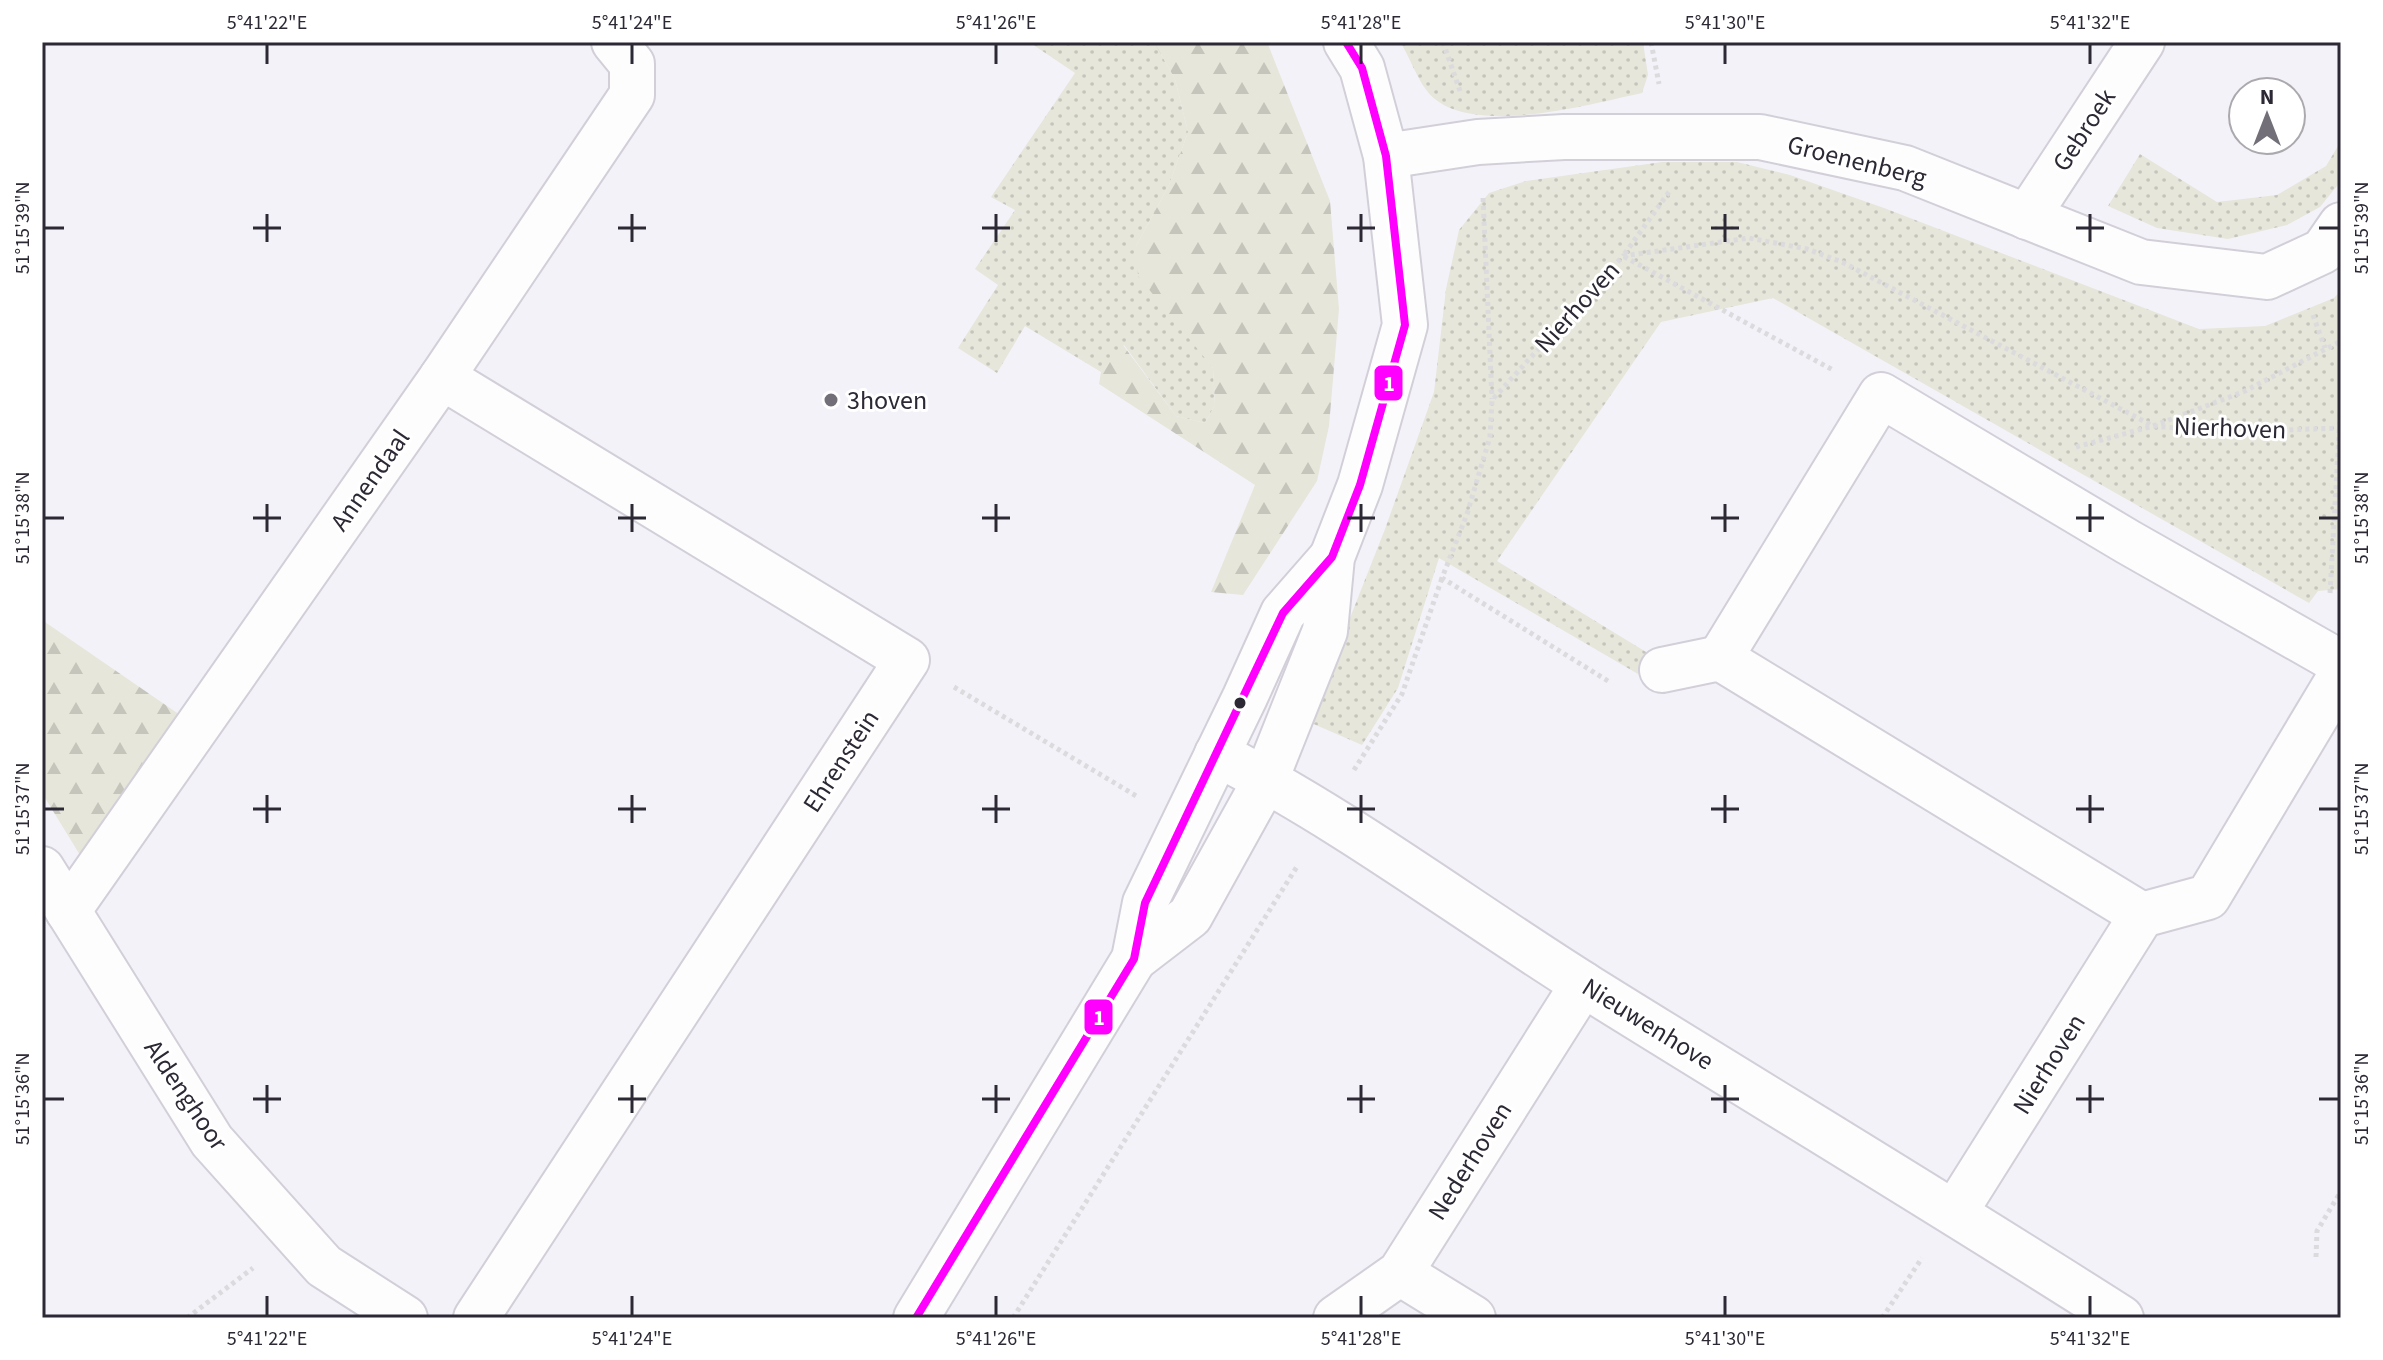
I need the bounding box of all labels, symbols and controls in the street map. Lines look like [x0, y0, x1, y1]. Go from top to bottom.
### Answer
text: 5°41'22"E [227, 9, 307, 37]
text: 5°41'24"E [592, 9, 672, 37]
text: 5°41'26"E [956, 9, 1036, 37]
text: 5°41'28"E [1321, 9, 1401, 37]
text: 5°41'30"E [1685, 9, 1765, 37]
text: 5°41'32"E [2050, 9, 2130, 37]
north arrow [2227, 76, 2307, 156]
street label: Gebroek [2043, 81, 2125, 179]
text: N [2260, 81, 2274, 113]
street label: Groenenberg [1783, 126, 1931, 196]
text: 51°15'39"N [9, 182, 37, 274]
text: 51°15'39"N [2348, 182, 2376, 274]
street label: Nierhoven [1526, 253, 1628, 361]
line badge: 1 [1373, 364, 1404, 402]
text: 1 [1383, 368, 1395, 400]
place label: 3hoven [847, 382, 927, 419]
marker: 3hoven [822, 391, 840, 409]
street label: Nierhoven [2173, 408, 2287, 448]
street label: Annendaal [321, 421, 419, 539]
text: 51°15'38"N [9, 472, 37, 564]
text: 51°15'38"N [2348, 472, 2376, 564]
unlabelled marker [1232, 695, 1248, 711]
street label: Ehrenstein [794, 702, 888, 820]
text: 51°15'37"N [9, 763, 37, 855]
text: 51°15'37"N [2348, 763, 2376, 855]
street label: Nieuwenhove [1575, 969, 1721, 1079]
line badge: 1 [1083, 998, 1114, 1036]
text: 1 [1093, 1002, 1105, 1034]
street label: Nierhoven [2004, 1007, 2094, 1121]
street label: Aldenghoor [135, 1032, 237, 1159]
text: 51°15'36"N [9, 1053, 37, 1145]
text: 51°15'36"N [2348, 1053, 2376, 1145]
street label: Nederhoven [1419, 1095, 1521, 1227]
text: 5°41'22"E [227, 1325, 307, 1353]
text: 5°41'24"E [592, 1325, 672, 1353]
text: 5°41'26"E [956, 1325, 1036, 1353]
text: 5°41'28"E [1321, 1325, 1401, 1353]
text: 5°41'30"E [1685, 1325, 1765, 1353]
text: 5°41'32"E [2050, 1325, 2130, 1353]

